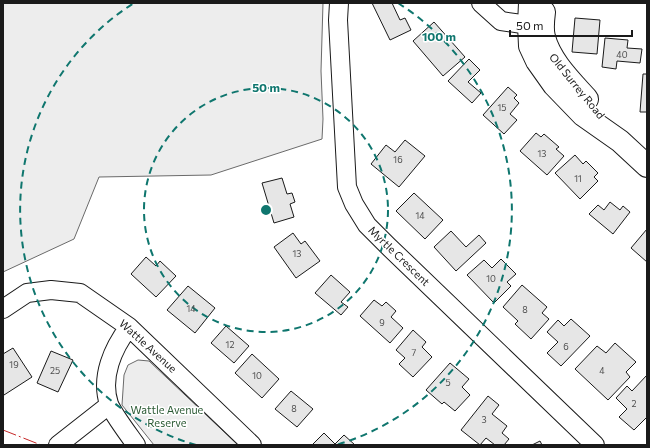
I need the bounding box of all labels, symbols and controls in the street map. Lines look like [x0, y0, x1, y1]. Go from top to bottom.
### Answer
scale bar [510, 12, 632, 38]
text: 50 m [516, 18, 544, 32]
text: 100 m [422, 29, 456, 43]
house number: 40 [616, 49, 628, 60]
street label: Old Surrey Road [547, 50, 608, 121]
text: 50 m [252, 80, 280, 94]
house number: 15 [497, 102, 507, 113]
house number: 13 [538, 148, 546, 159]
house number: 16 [393, 154, 403, 165]
house number: 11 [574, 173, 582, 184]
centre of rings [259, 203, 273, 217]
house number: 14 [415, 210, 425, 221]
street label: Myrtle Crescent [366, 223, 433, 288]
house number: 13 [293, 248, 301, 259]
house number: 10 [486, 273, 496, 284]
house number: 14 [186, 303, 196, 314]
house number: 8 [522, 304, 528, 315]
street label: Wattle Avenue [117, 316, 180, 375]
house number: 9 [379, 317, 385, 328]
house number: 12 [226, 339, 234, 350]
house number: 6 [563, 341, 569, 352]
house number: 7 [412, 347, 417, 358]
house number: 19 [9, 359, 19, 370]
house number: 25 [50, 365, 60, 376]
house number: 4 [599, 365, 605, 376]
house number: 10 [252, 370, 262, 381]
house number: 5 [445, 377, 451, 388]
house number: 2 [632, 398, 637, 409]
park label: Wattle Avenue Reserve [131, 403, 204, 429]
house number: 8 [291, 403, 297, 414]
house number: 3 [481, 414, 487, 425]

